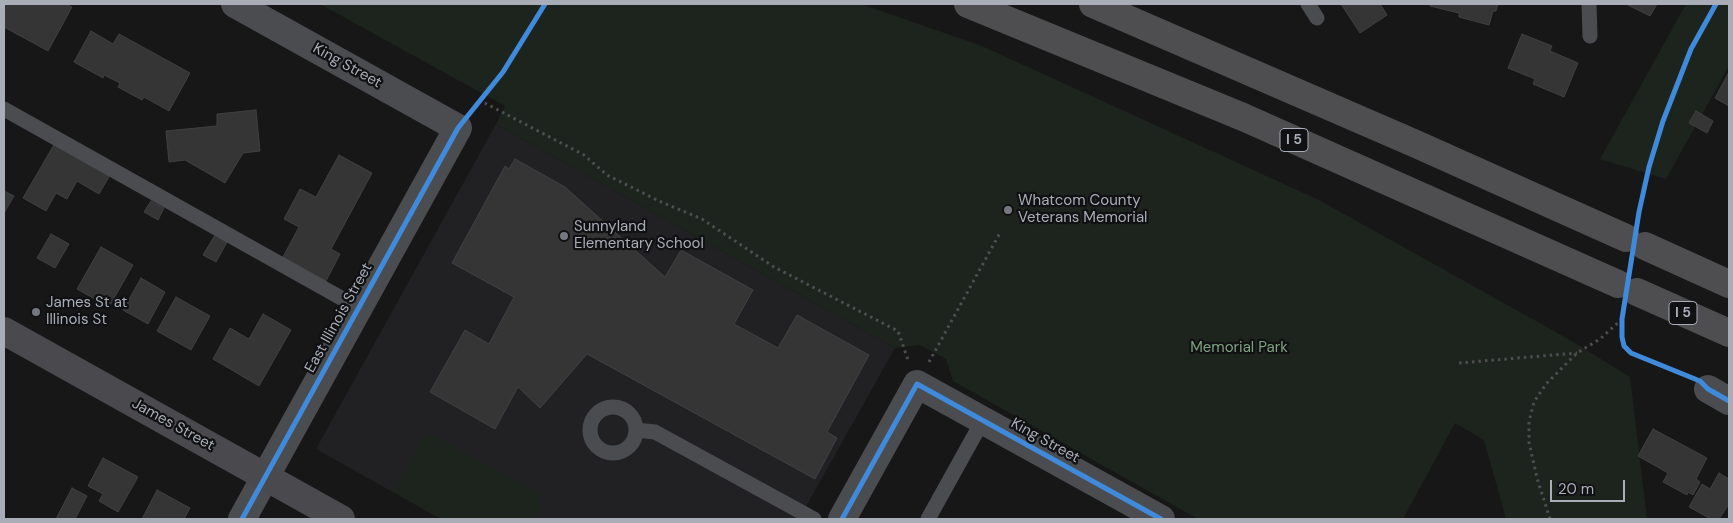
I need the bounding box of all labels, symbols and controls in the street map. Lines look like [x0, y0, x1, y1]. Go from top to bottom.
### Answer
street label: King Street [309, 40, 385, 92]
road number: I 5 [1280, 128, 1308, 152]
place label: Whatcom County Veterans Memorial [1018, 192, 1147, 227]
marker: Whatcom County Veterans Memorial [1002, 204, 1014, 216]
place label: Sunnyland Elementary School [574, 218, 704, 253]
marker: Sunnyland Elementary School [558, 230, 570, 242]
street label: East Illinois Street [301, 260, 377, 376]
place label: James St at Illinois St [46, 294, 127, 329]
road number: I 5 [1669, 302, 1697, 324]
marker: James St at Illinois St [30, 306, 42, 318]
park label: Memorial Park [1190, 339, 1288, 357]
street label: James Street [129, 395, 217, 455]
street label: King Street [1007, 415, 1083, 467]
scale bar [1553, 470, 1628, 502]
text: 20 m [1558, 479, 1594, 499]

